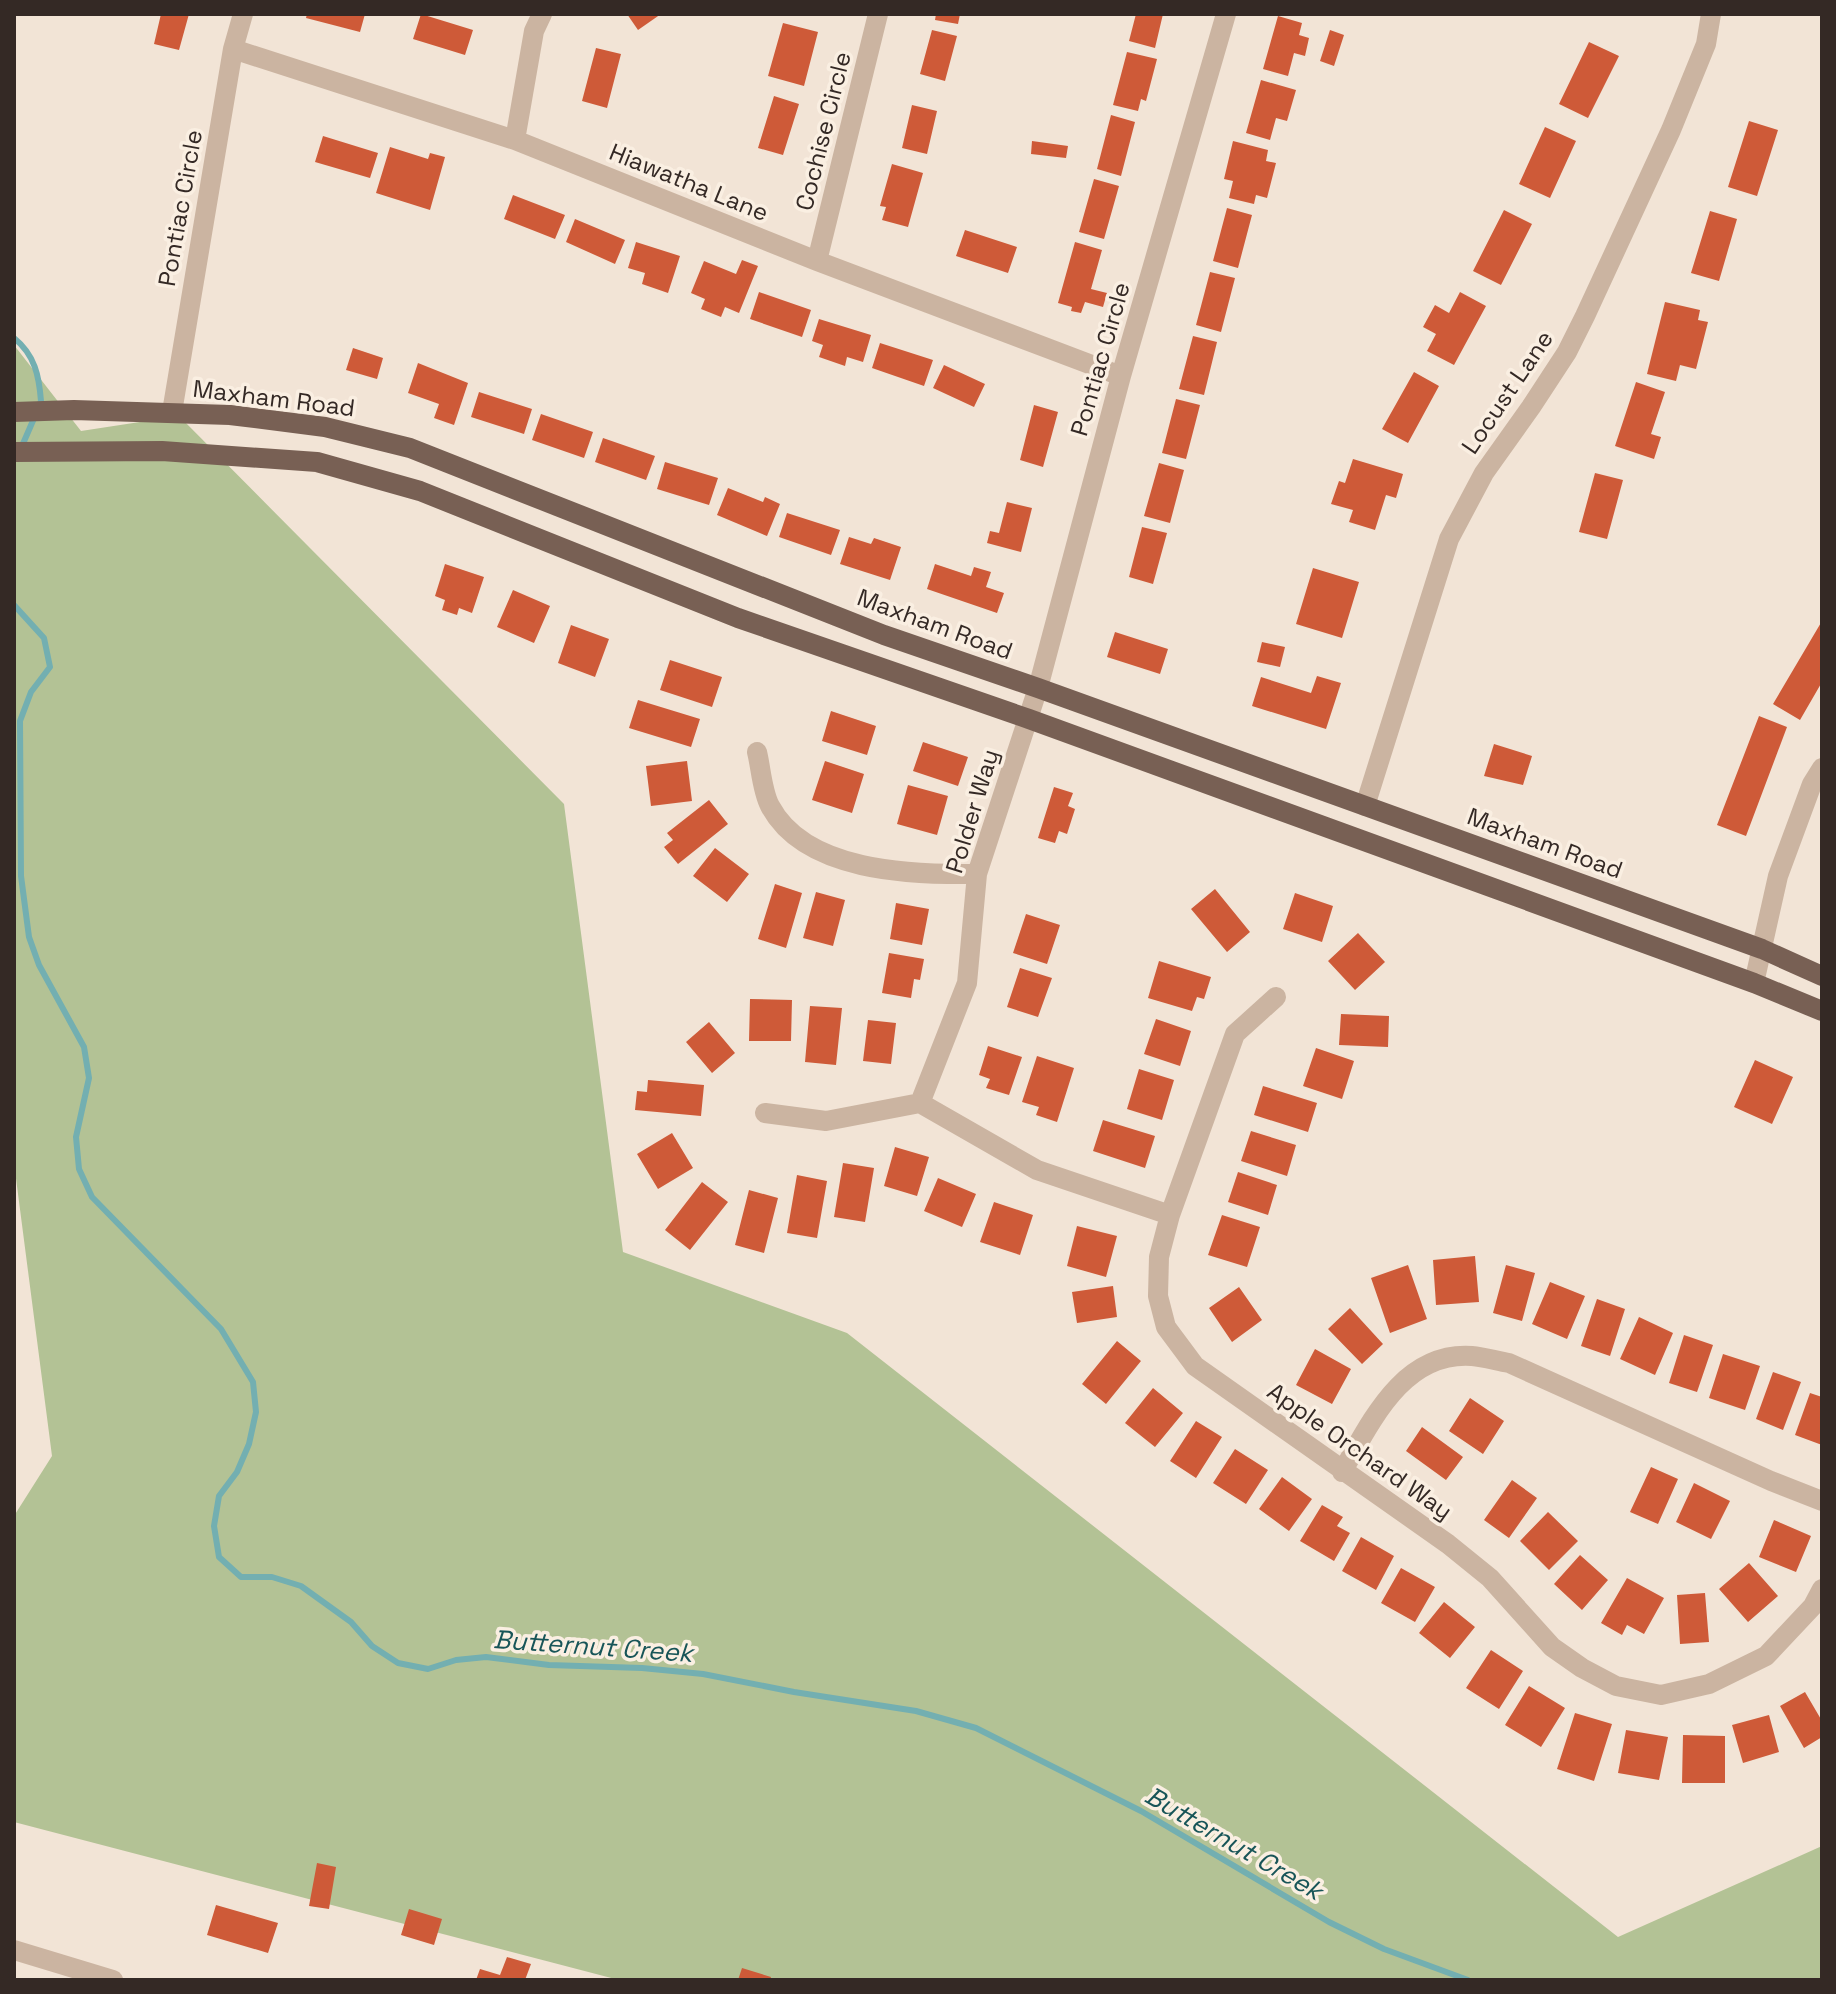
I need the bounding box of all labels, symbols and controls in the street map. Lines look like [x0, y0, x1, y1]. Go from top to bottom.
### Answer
street label: Cochise Circle [788, 48, 858, 214]
street label: Pontiac Circle [151, 127, 209, 289]
street label: Hiawatha Lane [605, 136, 773, 228]
street label: Pontiac Circle [1063, 279, 1137, 439]
street label: Locust Lane [1454, 324, 1560, 460]
street label: Maxham Road [191, 373, 357, 423]
street label: Maxham Road [853, 582, 1017, 666]
street label: Polder Way [938, 745, 1006, 877]
street label: Maxham Road [1463, 801, 1627, 885]
street label: Apple Orchard Way [1261, 1376, 1459, 1526]
water label: Butternut Creek [492, 1622, 697, 1670]
water label: Butternut Creek [1139, 1778, 1332, 1909]

